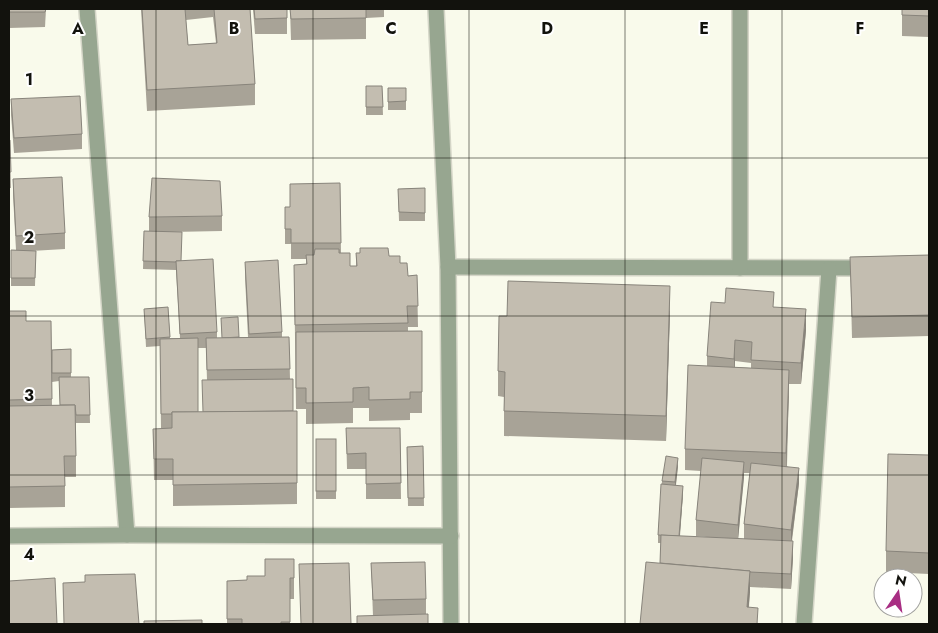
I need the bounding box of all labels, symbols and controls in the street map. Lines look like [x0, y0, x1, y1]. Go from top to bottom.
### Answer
text: A [71, 17, 84, 40]
text: B [229, 17, 239, 40]
text: C [385, 17, 397, 40]
text: D [541, 17, 553, 40]
text: E [699, 17, 709, 40]
text: F [856, 17, 864, 40]
text: 1 [25, 68, 33, 91]
text: 2 [24, 226, 34, 249]
text: 3 [24, 384, 34, 407]
text: 4 [23, 543, 35, 566]
north arrow [873, 568, 923, 618]
text: N [893, 569, 909, 591]

